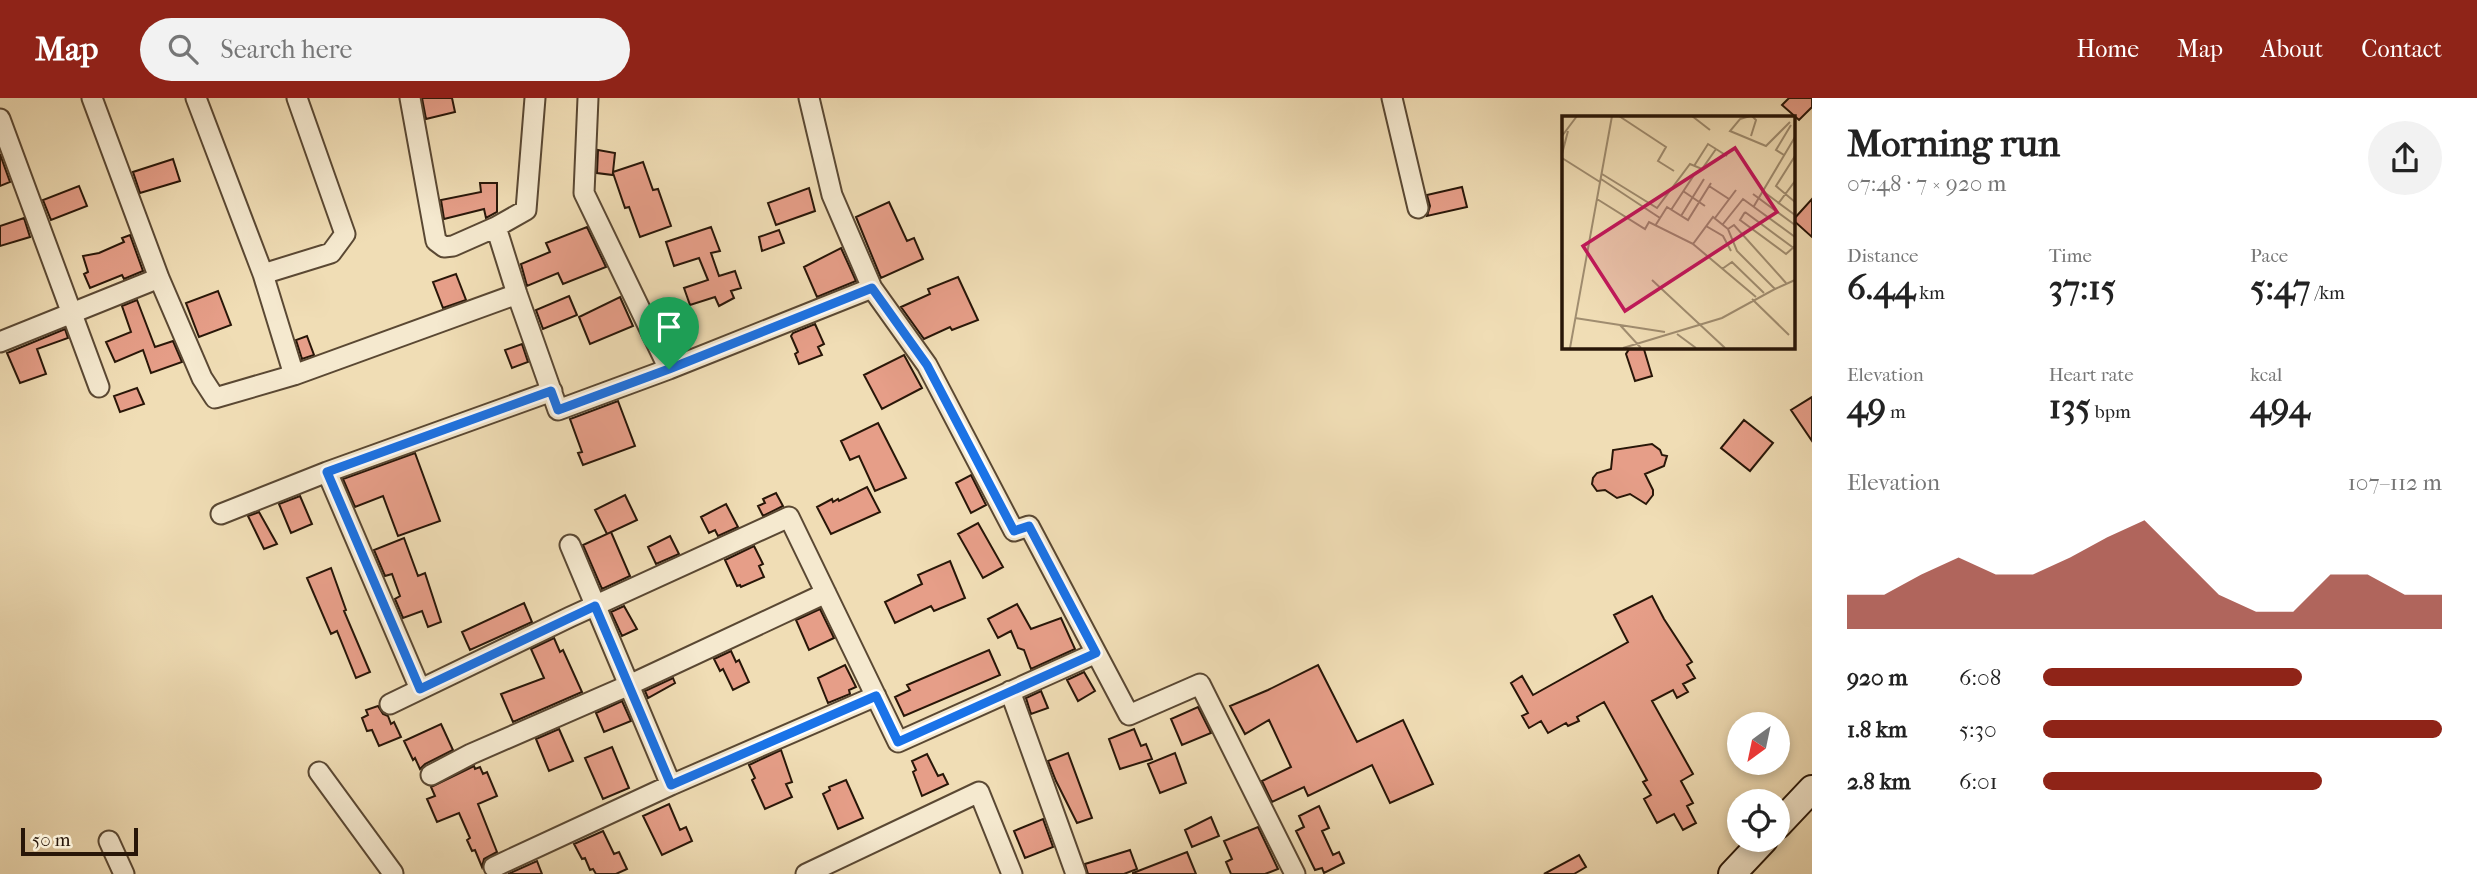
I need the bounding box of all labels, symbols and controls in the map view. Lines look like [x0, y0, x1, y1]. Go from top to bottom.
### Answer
search box [140, 18, 630, 81]
text: Map [35, 30, 98, 69]
icon: search [164, 30, 202, 68]
text: Search here [220, 34, 352, 65]
text: Home [2077, 35, 2139, 63]
text: Map [2177, 35, 2223, 63]
text: About [2261, 35, 2323, 63]
text: Contact [2361, 35, 2442, 63]
inset map [1562, 116, 1794, 348]
text: Morning run [1847, 121, 2060, 166]
button: share [2368, 121, 2442, 195]
text: 07:48 · 7 × 920 m [1847, 170, 2007, 197]
text: Distance [1847, 245, 1918, 267]
text: Time [2049, 245, 2092, 267]
text: Pace [2250, 245, 2288, 267]
text: 6.44 [1847, 267, 1915, 308]
text: 37:15 [2049, 267, 2116, 308]
text: 5:47 [2250, 267, 2310, 308]
text: km [1915, 282, 1945, 304]
text: /km [2310, 282, 2345, 304]
pin [639, 297, 699, 369]
icon: arrive [650, 308, 688, 346]
text: Elevation [1847, 364, 1924, 386]
text: Heart rate [2049, 364, 2134, 386]
text: kcal [2250, 364, 2282, 386]
text: 49 [1847, 386, 1886, 427]
text: 135 [2049, 386, 2091, 427]
text: 494 [2250, 386, 2310, 427]
text: m [1886, 401, 1906, 423]
text: bpm [2091, 401, 2131, 423]
text: Elevation [1847, 469, 1940, 496]
text: 107–112 m [2348, 469, 2442, 496]
text: 920 m [1847, 664, 1908, 691]
text: 6:08 [1959, 664, 2001, 691]
north arrow [1727, 712, 1790, 775]
map controls [1727, 712, 1790, 852]
text: 1.8 km [1847, 716, 1907, 743]
text: 5:30 [1959, 716, 1997, 743]
text: 2.8 km [1847, 768, 1911, 795]
text: 6:01 [1959, 768, 1998, 795]
button: locate [1727, 789, 1790, 852]
scale bar [21, 825, 138, 857]
text: 50 m [32, 829, 71, 851]

